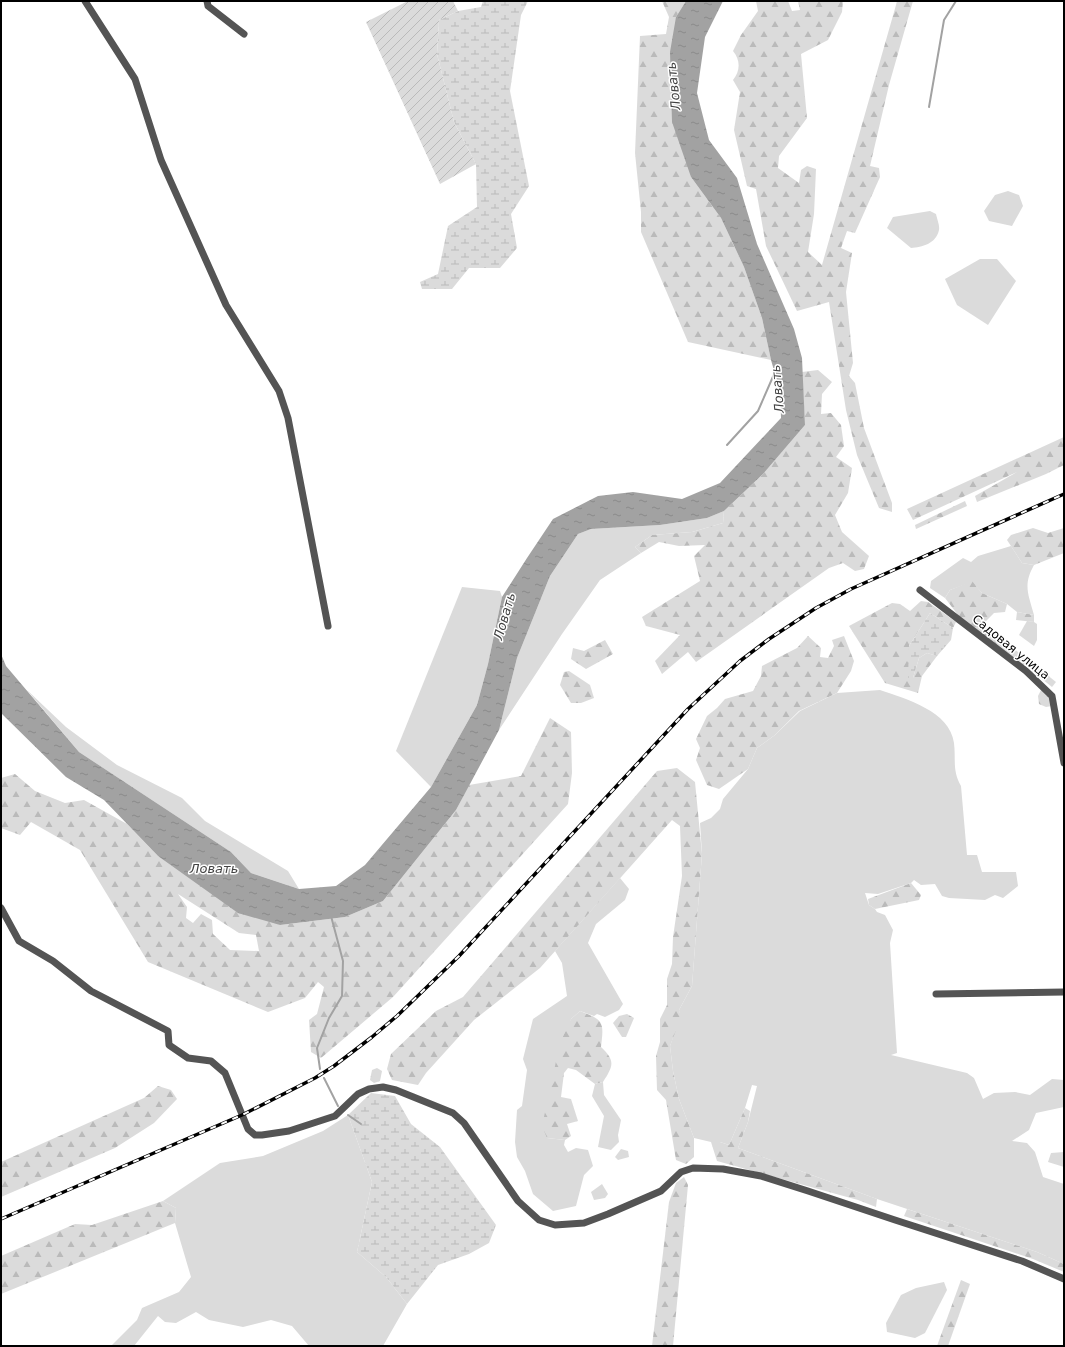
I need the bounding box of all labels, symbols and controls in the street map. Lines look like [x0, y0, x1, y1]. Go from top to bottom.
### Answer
water label: Ловать [663, 61, 684, 112]
water label: Ловать [768, 364, 787, 415]
water label: Ловать [490, 591, 518, 643]
street label: Садовая улица [970, 612, 1052, 682]
water label: Ловать [189, 861, 238, 876]

